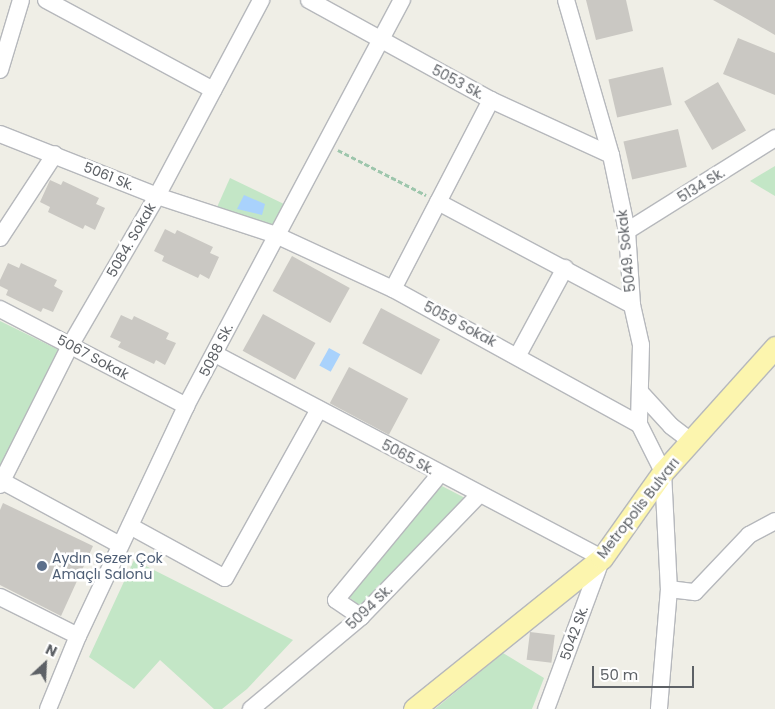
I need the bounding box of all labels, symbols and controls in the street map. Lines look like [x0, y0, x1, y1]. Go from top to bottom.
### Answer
street label: 5053 Sk. [429, 61, 487, 103]
street label: 5061 Sk. [81, 158, 137, 194]
street label: 5134 Sk. [674, 164, 728, 206]
street label: 5084. Sokak [103, 200, 159, 280]
street label: 5049. Sokak [613, 209, 639, 293]
street label: 5059 Sokak [421, 298, 499, 350]
street label: 5088 Sk. [195, 321, 237, 379]
street label: 5067 Sokak [54, 331, 132, 383]
street label: 5065 Sk. [379, 436, 437, 478]
street label: Metropolis Bulvarı [593, 454, 683, 562]
place label: Aydın Sezer Çok Amaçlı Salonu [52, 550, 163, 582]
marker: Aydın Sezer Çok Amaçlı Salonu [36, 560, 48, 572]
street label: 5094 Sk. [343, 581, 395, 633]
street label: 5042 Sk. [556, 604, 592, 662]
north arrow [20, 639, 70, 689]
text: N [42, 639, 60, 662]
scale bar [595, 656, 698, 688]
text: 50 m [600, 664, 638, 685]

